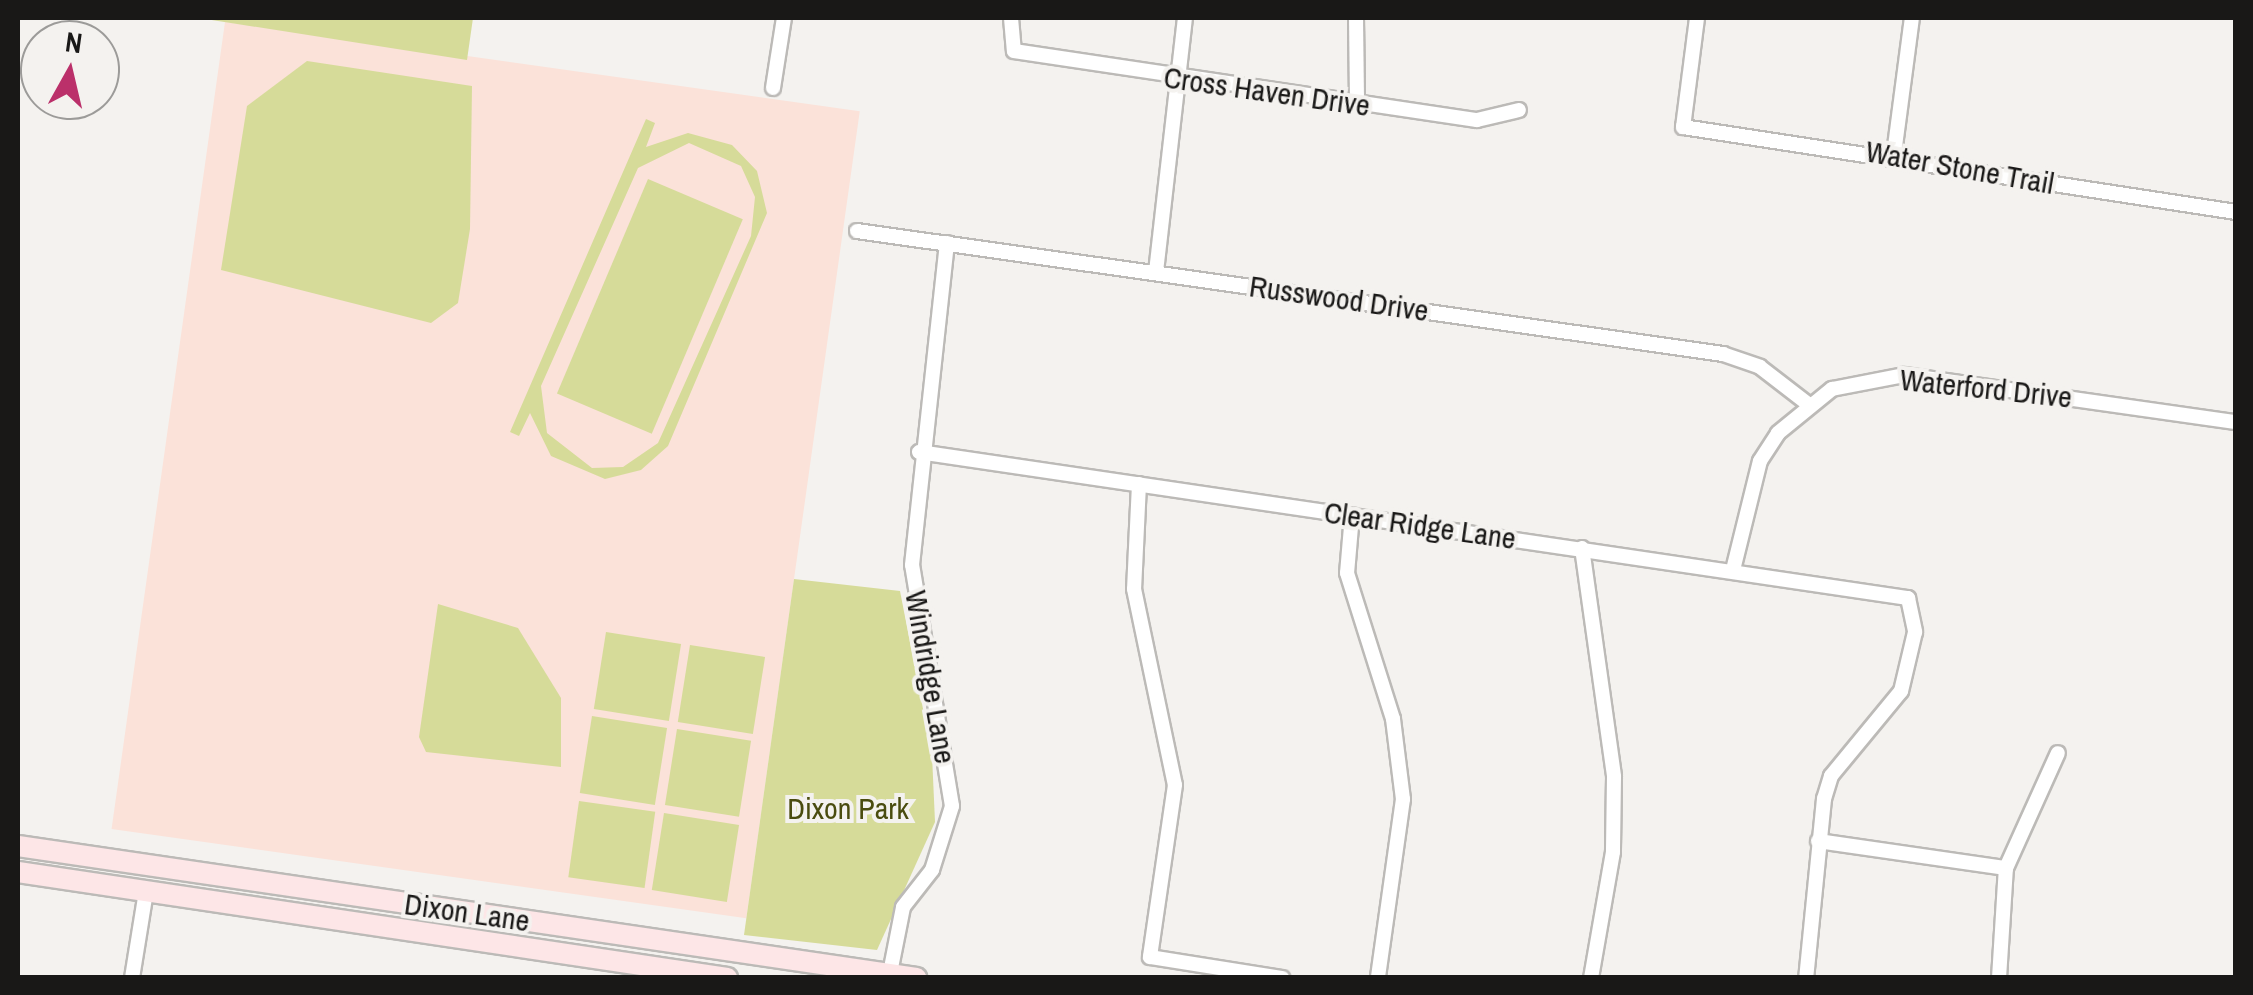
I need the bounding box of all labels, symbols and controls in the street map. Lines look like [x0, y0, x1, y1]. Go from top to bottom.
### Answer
north arrow [20, 20, 120, 120]
text: N [63, 22, 85, 62]
street label: Cross Haven Drive [1162, 59, 1372, 123]
street label: Water Stone Trail [1863, 133, 2057, 201]
street label: Russwood Drive [1247, 268, 1431, 328]
street label: Waterford Drive [1898, 361, 2074, 415]
street label: Clear Ridge Lane [1322, 494, 1518, 556]
street label: Windridge Lane [898, 588, 964, 766]
park label: Dixon Park [787, 790, 909, 826]
street label: Dixon Lane [402, 885, 532, 939]

